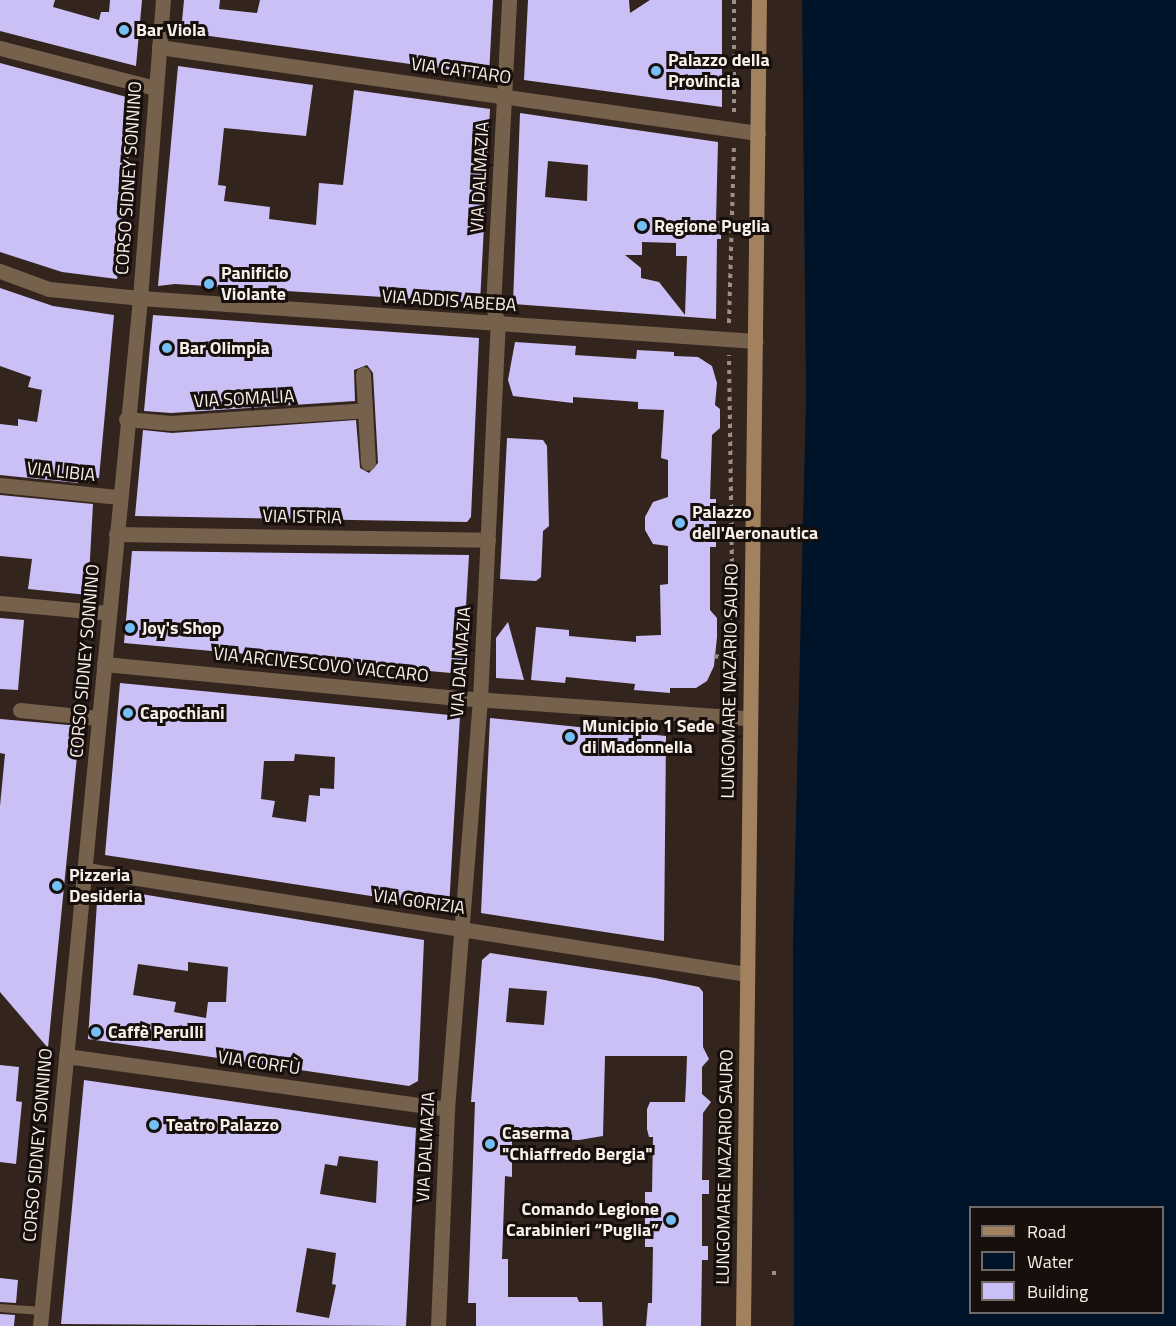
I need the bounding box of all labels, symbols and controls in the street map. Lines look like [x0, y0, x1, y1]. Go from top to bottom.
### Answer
place label: Bar Viola [136, 19, 206, 41]
marker: Bar Viola [117, 23, 131, 37]
place label: Palazzo della Provincia [668, 50, 770, 92]
street label: VIA CATTARO [409, 53, 513, 89]
marker: Palazzo della Provincia [649, 64, 663, 78]
street label: CORSO SIDNEY SONNINO [111, 80, 147, 276]
street label: VIA DALMAZIA [466, 121, 494, 233]
place label: Regione Puglia [654, 215, 770, 237]
marker: Regione Puglia [635, 219, 649, 233]
place label: Panificio Violante [221, 263, 289, 306]
marker: Panificio Violante [202, 277, 216, 291]
street label: VIA ADDIS ABEBA [381, 286, 517, 316]
place label: Bar Olimpia [179, 337, 270, 359]
marker: Bar Olimpia [160, 341, 174, 355]
street label: VIA SOMALIA [193, 386, 295, 412]
street label: VIA LIBIA [26, 458, 96, 486]
place label: Palazzo dell'Aeronautica [692, 502, 818, 544]
street label: VIA ISTRIA [262, 506, 342, 528]
marker: Palazzo dell'Aeronautica [673, 516, 687, 530]
street label: CORSO SIDNEY SONNINO [66, 563, 104, 759]
street label: LUNGOMARE NAZARIO SAURO [717, 563, 743, 799]
street label: VIA DALMAZIA [446, 606, 476, 718]
place label: Joy's Shop [142, 617, 222, 639]
marker: Joy's Shop [123, 621, 137, 635]
street label: VIA ARCIVESCOVO VACCARO [212, 643, 430, 687]
place label: Capochiani [140, 702, 225, 724]
marker: Capochiani [121, 706, 135, 720]
place label: Municipio 1 Sede di Madonnella [582, 716, 715, 758]
marker: Municipio 1 Sede di Madonnella [563, 730, 577, 744]
place label: Pizzeria Desideria [69, 865, 142, 908]
marker: Pizzeria Desideria [50, 879, 64, 893]
street label: VIA GORIZIA [372, 885, 466, 919]
place label: Caffè Perulli [108, 1021, 204, 1043]
marker: Caffè Perulli [89, 1025, 103, 1039]
street label: CORSO SIDNEY SONNINO [19, 1047, 57, 1243]
street label: VIA CORFÙ [216, 1047, 302, 1079]
street label: LUNGOMARE NAZARIO SAURO [712, 1049, 738, 1285]
street label: VIA DALMAZIA [412, 1091, 440, 1203]
place label: Teatro Palazzo [166, 1114, 279, 1136]
marker: Teatro Palazzo [147, 1118, 161, 1132]
place label: Caserma "Chiaffredo Bergia" [502, 1123, 653, 1166]
marker: Caserma "Chiaffredo Bergia" [483, 1137, 497, 1151]
place label: Comando Legione Carabinieri “Puglia” [506, 1199, 659, 1242]
legend [969, 1206, 1164, 1314]
marker: Comando Legione Carabinieri “Puglia” [664, 1213, 678, 1227]
text: Road [1027, 1218, 1066, 1245]
text: Water [1027, 1248, 1073, 1275]
text: Building [1027, 1278, 1088, 1305]

